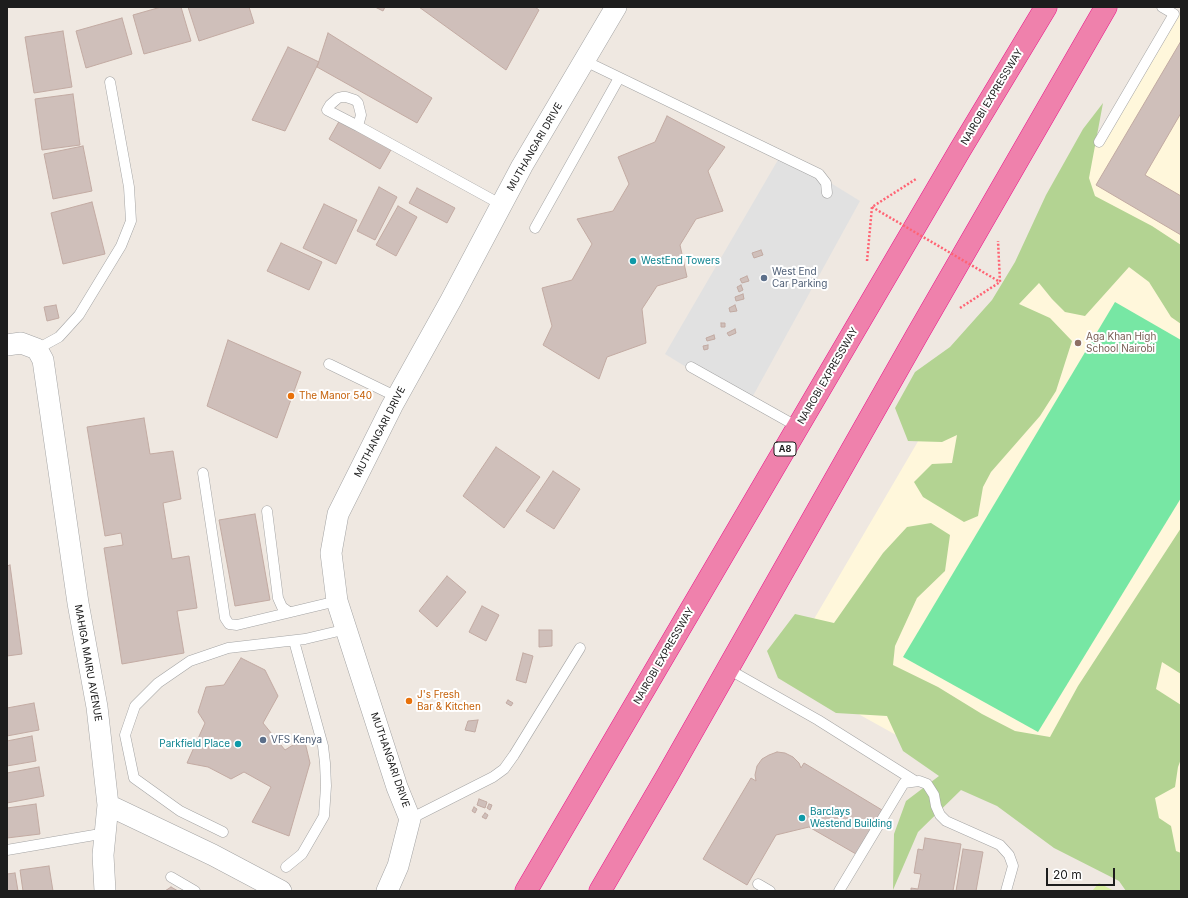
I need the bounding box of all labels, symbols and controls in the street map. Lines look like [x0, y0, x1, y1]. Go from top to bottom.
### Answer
street label: NAIROBI EXPRESSWAY [959, 47, 1025, 147]
street label: MUTHANGARI DRIVE [505, 101, 565, 193]
place label: WestEnd Towers [641, 255, 720, 267]
marker: WestEnd Towers [628, 256, 638, 266]
place label: West End Car Parking [772, 266, 827, 290]
marker: West End Car Parking [759, 273, 769, 283]
street label: NAIROBI EXPRESSWAY [795, 325, 861, 427]
place label: Aga Khan High School Nairobi [1086, 331, 1156, 354]
marker: Aga Khan High School Nairobi [1073, 338, 1083, 348]
street label: MUTHANGARI DRIVE [352, 385, 408, 479]
place label: The Manor 540 [299, 390, 372, 402]
marker: The Manor 540 [286, 391, 296, 401]
road number: A8 [774, 442, 796, 456]
street label: MAHIGA MAIRU AVENUE [72, 604, 104, 722]
street label: NAIROBI EXPRESSWAY [631, 605, 697, 707]
place label: J's Fresh Bar & Kitchen [417, 689, 481, 712]
marker: J's Fresh Bar & Kitchen [404, 696, 414, 706]
street label: MUTHANGARI DRIVE [368, 711, 412, 809]
place label: VFS Kenya [271, 734, 322, 746]
marker: VFS Kenya [258, 735, 268, 745]
place label: Parkfield Place [159, 738, 230, 750]
marker: Parkfield Place [233, 739, 243, 749]
place label: Barclays Westend Building [810, 806, 892, 830]
marker: Barclays Westend Building [797, 813, 807, 823]
scale bar [1048, 860, 1117, 886]
text: 20 m [1053, 867, 1082, 882]

